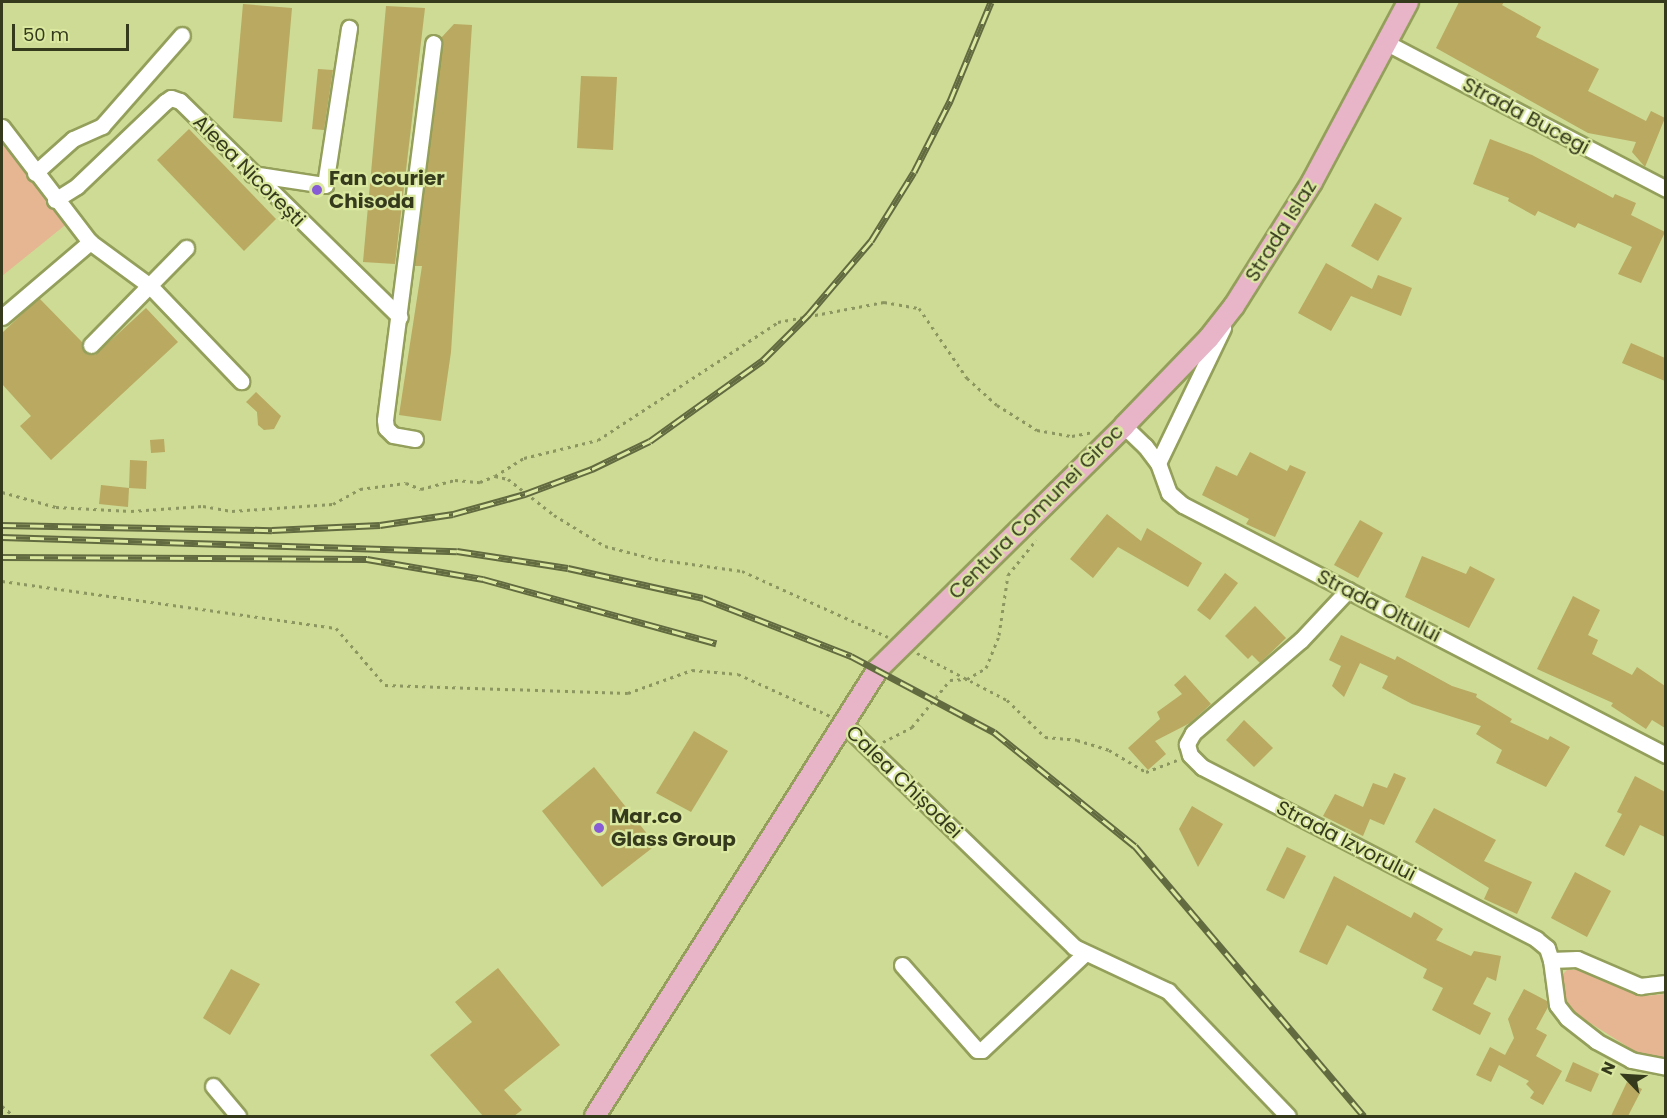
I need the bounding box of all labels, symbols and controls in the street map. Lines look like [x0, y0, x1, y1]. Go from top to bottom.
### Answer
scale bar [15, 12, 132, 50]
text: 50 m [23, 22, 69, 47]
street label: Strada Bucegi [1458, 72, 1594, 160]
street label: Aleea Nicorești [188, 110, 310, 232]
place label: Fan courier Chisoda [329, 166, 445, 213]
street label: Strada Islaz [1240, 176, 1322, 286]
marker: Fan courier Chisoda [310, 183, 324, 197]
street label: Centura Comunei Giroc [944, 420, 1128, 604]
street label: Strada Oltului [1313, 564, 1445, 648]
street label: Calea Chișodei [841, 720, 967, 844]
street label: Strada Izvorului [1272, 796, 1420, 886]
place label: Mar.co Glass Group [611, 804, 736, 851]
marker: Mar.co Glass Group [592, 821, 606, 835]
north arrow [1595, 1046, 1655, 1106]
text: N [1595, 1058, 1621, 1079]

